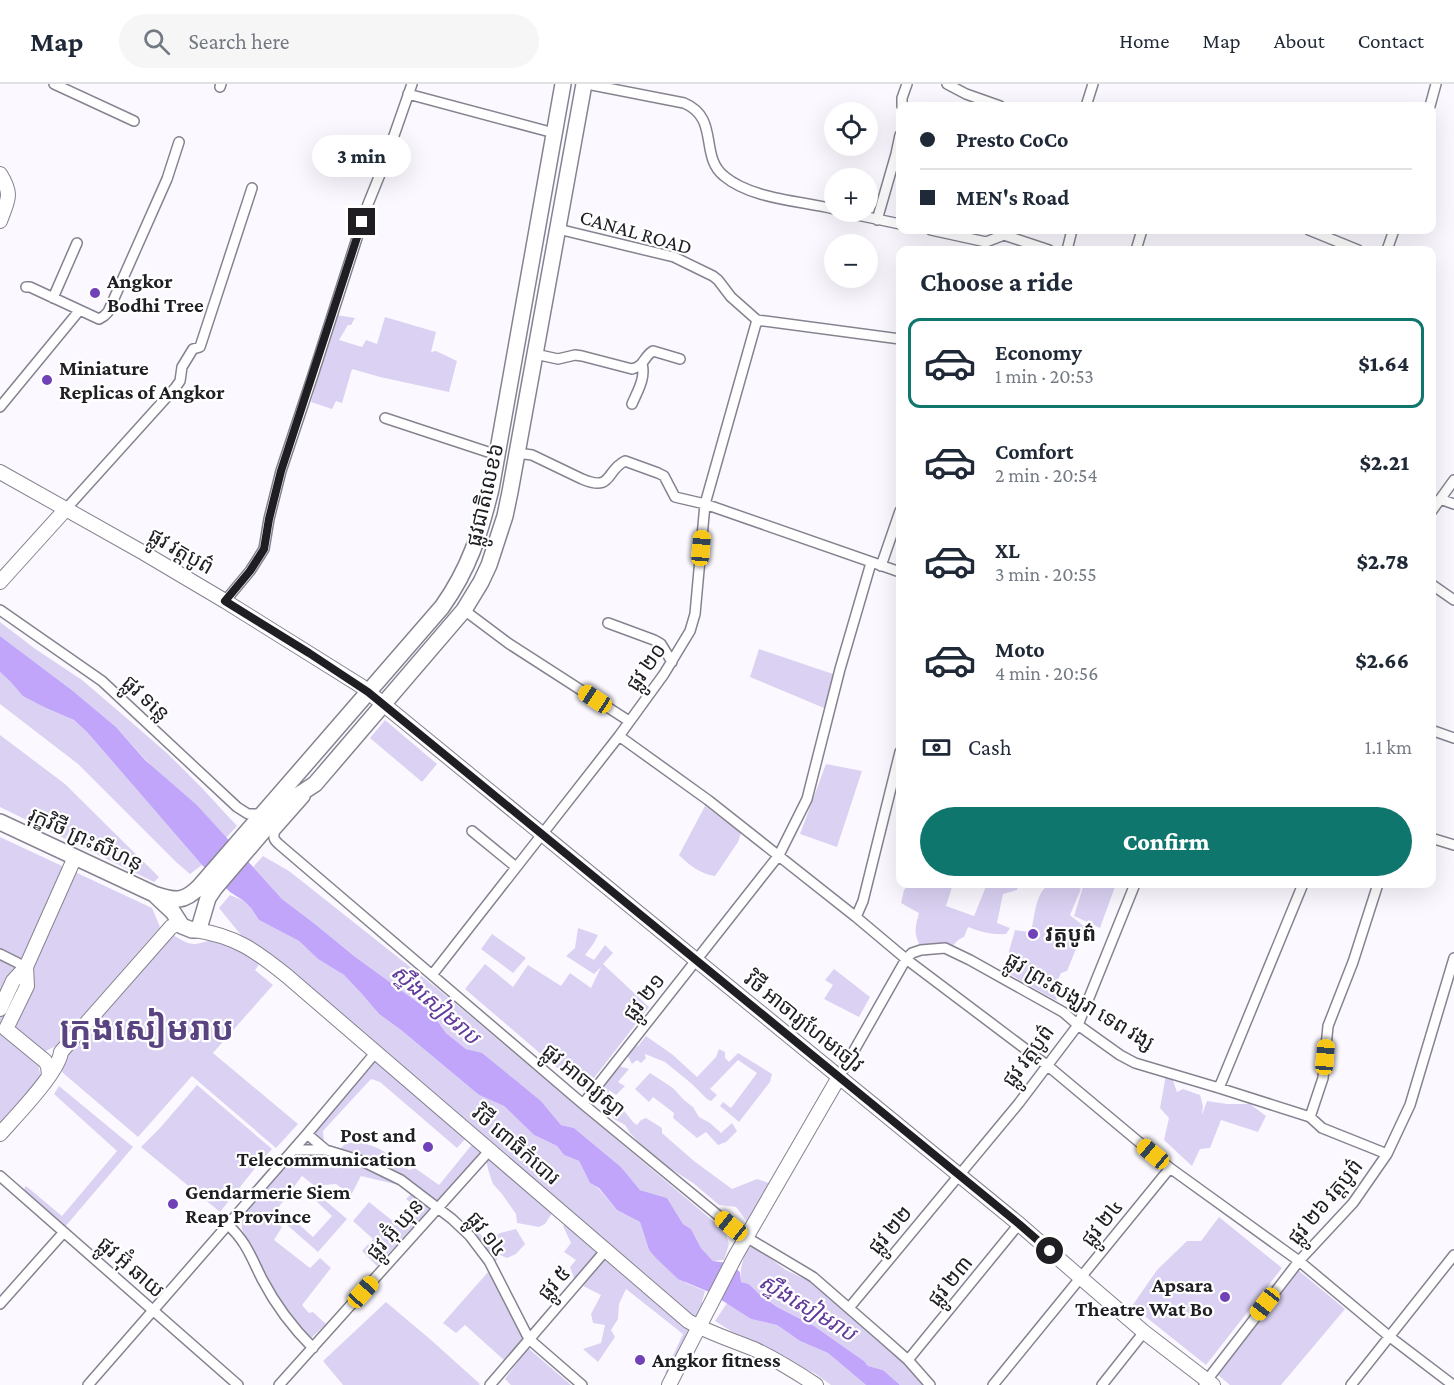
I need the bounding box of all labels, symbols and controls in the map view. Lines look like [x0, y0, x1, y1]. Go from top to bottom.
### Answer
search box [119, 14, 539, 68]
icon: search [140, 25, 173, 58]
text: Map [30, 26, 83, 57]
text: Search here [188, 29, 289, 54]
text: Home [1119, 29, 1169, 53]
text: Map [1202, 29, 1241, 53]
text: About [1274, 29, 1325, 53]
text: Contact [1358, 29, 1424, 53]
map controls [824, 102, 878, 288]
button: locate [824, 102, 878, 156]
text: Presto CoCo [956, 127, 1068, 152]
callout: 3 min [312, 135, 412, 177]
text: 3 min [337, 145, 386, 167]
button: + [824, 168, 878, 222]
text: MEN's Road [956, 185, 1069, 210]
street label: CANAL ROAD [577, 205, 695, 259]
route end [348, 208, 375, 235]
button: − [824, 234, 878, 288]
text: Choose a ride [920, 267, 1073, 297]
place label: Angkor Bodhi Tree [106, 269, 204, 317]
marker: Angkor Bodhi Tree [88, 286, 102, 300]
icon: car [923, 336, 977, 390]
text: Economy [995, 340, 1082, 365]
text: $1.64 [1358, 351, 1409, 376]
place label: Miniature Replicas of Angkor [59, 356, 225, 404]
text: 1 min · 20:53 [995, 365, 1094, 387]
marker: Miniature Replicas of Angkor [40, 373, 54, 387]
icon: car [923, 435, 977, 489]
text: Comfort [995, 439, 1073, 464]
street label: ផ្លូវជាតិលេខ៦ [461, 441, 516, 551]
text: $2.21 [1359, 450, 1409, 475]
text: 2 min · 20:54 [995, 464, 1098, 486]
street label: ផ្លូវ វត្តបូព៌ [141, 523, 218, 585]
car [690, 529, 712, 567]
icon: car [923, 534, 977, 588]
text: XL [995, 538, 1020, 563]
text: $2.78 [1356, 549, 1409, 574]
text: 3 min · 20:55 [995, 563, 1097, 585]
icon: car [923, 633, 977, 687]
text: Moto [995, 637, 1045, 662]
street label: ផ្លូវ ២០ [621, 638, 677, 700]
text: $2.66 [1355, 648, 1409, 673]
text: 4 min · 20:56 [995, 662, 1098, 684]
street label: ផ្លូវ ទន្លេ [112, 670, 175, 731]
car [575, 682, 615, 716]
icon: cash [920, 731, 953, 764]
text: Cash [968, 735, 1012, 760]
text: 1.1 km [1365, 736, 1412, 758]
street label: រុក្ខវិថី ព្រះសីហនុ [24, 801, 147, 877]
button: Confirm [920, 807, 1412, 876]
place label: វត្តបូព៌ [1045, 922, 1096, 948]
marker: វត្តបូព៌ [1026, 927, 1040, 941]
street label: ផ្លូវ ព្រះសង្ឃរា ទេព វង្ស [997, 947, 1159, 1061]
water label: ស្ទឹងសៀមរាប [385, 958, 488, 1052]
street label: វិថី អាចារ្យហែមចៀវ [738, 965, 870, 1078]
street label: ផ្លូវ ២១ [618, 969, 676, 1030]
district label: ក្រុងសៀមរាប [60, 1008, 234, 1050]
street label: ផ្លូវ វត្តបូព៌ [997, 1020, 1065, 1096]
street label: ផ្លូវ អាចារ្យស្វា [533, 1038, 630, 1127]
car [1314, 1038, 1336, 1076]
street label: វិថី ពោធិកំបោរ [467, 1099, 565, 1189]
place label: Post and Telecommunication [236, 1123, 417, 1171]
car [1133, 1136, 1173, 1172]
marker: Post and Telecommunication [421, 1140, 435, 1154]
street label: ផ្លូវ ២៦ វត្តបូព៌ [1282, 1154, 1373, 1254]
place label: Gendarmerie Siem Reap Province [185, 1180, 351, 1228]
street label: ផ្លូវ អ៊ុំ ឃុន [360, 1192, 434, 1269]
street label: ផ្លូវ ២៤ [1076, 1195, 1134, 1256]
marker: Gendarmerie Siem Reap Province [166, 1197, 180, 1211]
street label: ផ្លូវ ២២ [863, 1201, 923, 1264]
street label: ផ្លូវ ១៤ [456, 1207, 512, 1266]
car [711, 1208, 751, 1244]
street label: ផ្លូវ អ៊ុំ ឆាយ [88, 1230, 170, 1308]
route start [1036, 1237, 1063, 1264]
street label: ផ្លូវ ២៣ [922, 1251, 983, 1316]
street label: ផ្លូវ ៥ [533, 1261, 581, 1310]
water label: ស្ទឹងសៀមរាប [754, 1267, 864, 1349]
car [344, 1273, 382, 1311]
place label: Apsara Theatre Wat Bo [1075, 1273, 1214, 1321]
car [1247, 1284, 1283, 1324]
marker: Apsara Theatre Wat Bo [1218, 1290, 1232, 1304]
place label: Angkor fitness [651, 1348, 781, 1372]
marker: Angkor fitness [633, 1353, 647, 1367]

